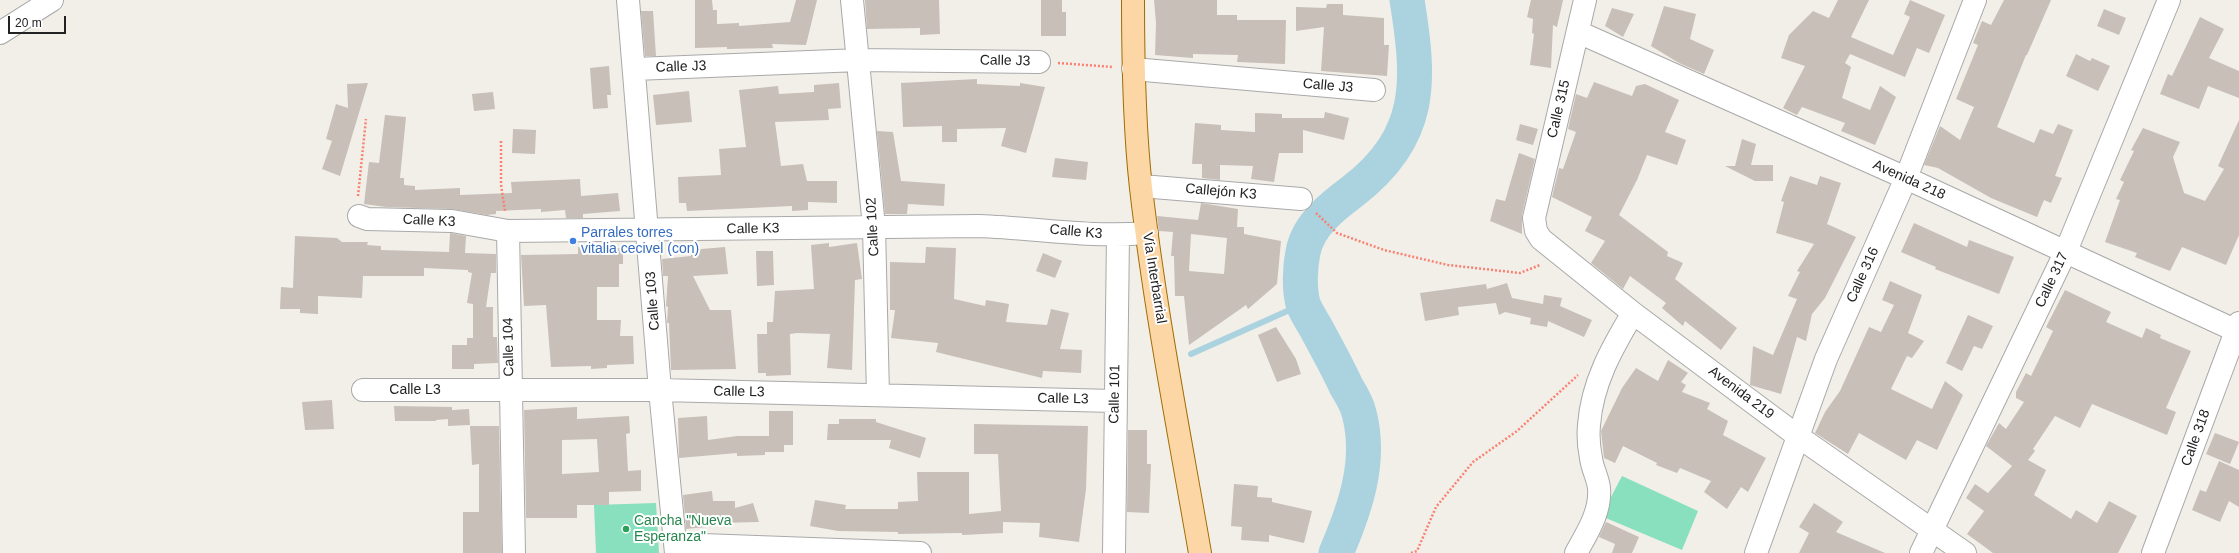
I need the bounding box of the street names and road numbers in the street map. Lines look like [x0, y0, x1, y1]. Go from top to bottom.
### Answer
street label: Calle J3 [980, 52, 1030, 70]
street label: Calle J3 [655, 58, 707, 76]
street label: Calle J3 [1302, 75, 1354, 97]
street label: Calle 315 [1544, 78, 1574, 140]
street label: Avenida 218 [1870, 157, 1948, 203]
street label: Callejón K3 [1185, 181, 1257, 203]
street label: Calle 102 [863, 197, 883, 257]
street label: Calle K3 [402, 211, 456, 231]
street label: Calle K3 [726, 220, 780, 238]
street label: Calle K3 [1049, 221, 1103, 243]
street label: Vía Interbarrial [1139, 231, 1169, 325]
street label: Calle 316 [1843, 245, 1883, 305]
street label: Calle 317 [2032, 250, 2072, 310]
street label: Calle 103 [643, 271, 663, 331]
street label: Calle 104 [500, 317, 518, 377]
street label: Avenida 219 [1705, 363, 1777, 423]
street label: Calle 101 [1106, 364, 1124, 424]
street label: Calle L3 [389, 382, 441, 398]
street label: Calle L3 [713, 383, 765, 401]
street label: Calle L3 [1037, 390, 1089, 408]
street label: Calle 318 [2178, 407, 2214, 469]

